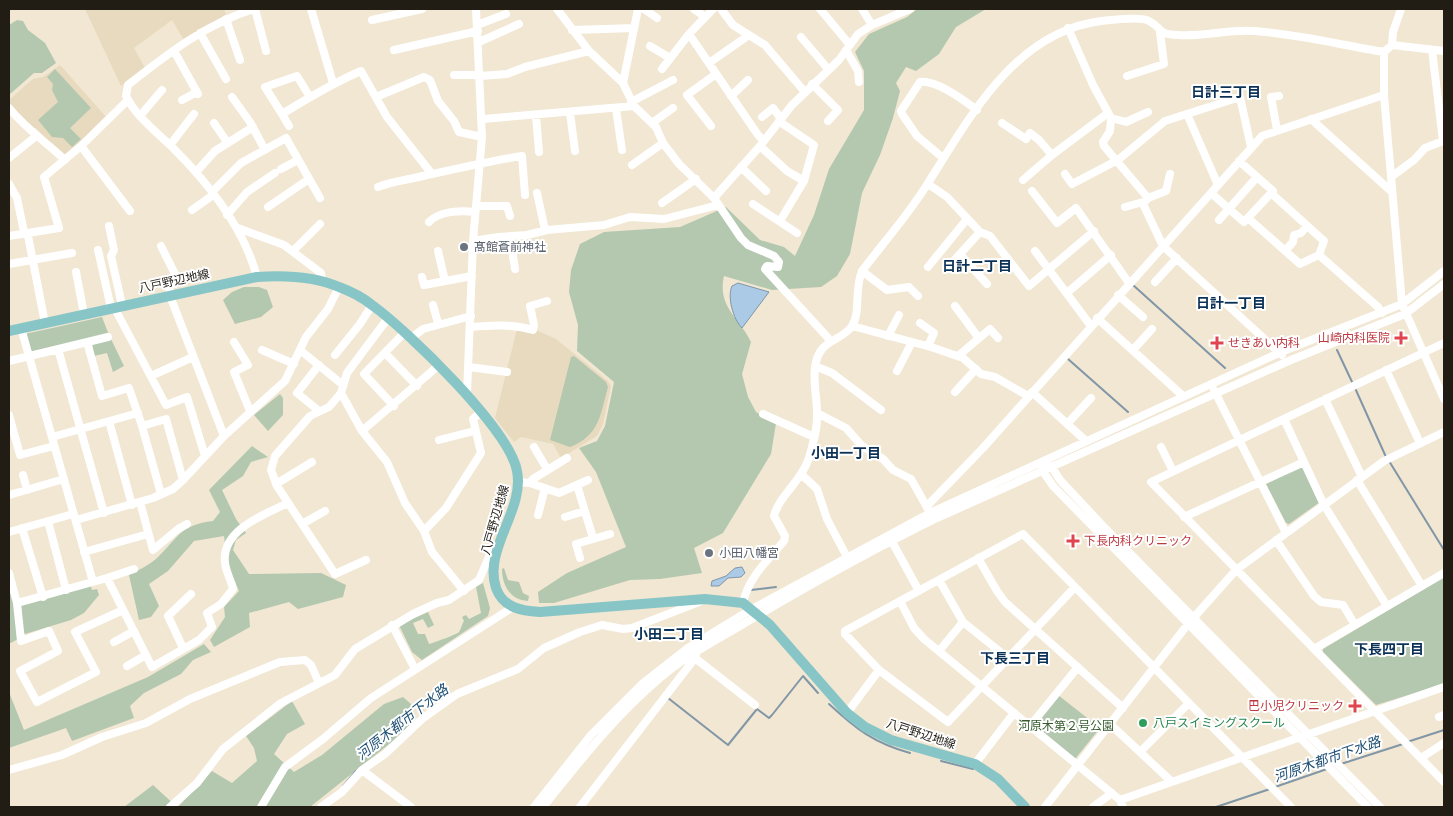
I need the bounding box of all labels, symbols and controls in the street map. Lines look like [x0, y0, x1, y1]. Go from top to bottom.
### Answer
district label: 日計三丁目 [1191, 84, 1261, 100]
place label: 髙館蒼前神社 [474, 240, 546, 254]
marker: 髙館蒼前神社 [458, 241, 470, 253]
district label: 日計二丁目 [942, 258, 1012, 274]
street label: 八戸野辺地線 [137, 267, 211, 295]
district label: 日計一丁目 [1196, 295, 1266, 311]
place label: 山崎内科医院 [1318, 331, 1390, 345]
marker: 山崎内科医院 [1394, 331, 1408, 345]
marker: せきあい内科 [1210, 336, 1224, 350]
place label: せきあい内科 [1228, 336, 1300, 350]
district label: 小田一丁目 [811, 445, 881, 461]
street label: 八戸野辺地線 [478, 483, 512, 557]
marker: 下長内科クリニック [1066, 534, 1080, 548]
place label: 下長内科クリニック [1084, 534, 1192, 548]
place label: 小田八幡宮 [719, 546, 779, 560]
marker: 小田八幡宮 [703, 547, 715, 559]
district label: 小田二丁目 [634, 626, 704, 642]
district label: 下長四丁目 [1354, 641, 1424, 657]
district label: 下長三丁目 [980, 650, 1050, 666]
water label: 河原木都市下水路 [353, 681, 452, 763]
place label: 巴小児クリニック [1248, 699, 1344, 713]
marker: 巴小児クリニック [1348, 699, 1362, 713]
street label: 八戸野辺地線 [885, 716, 957, 752]
place label: 八戸スイミングスクール [1153, 716, 1285, 730]
marker: 八戸スイミングスクール [1137, 717, 1149, 729]
park label: 河原木第２号公園 [1018, 719, 1114, 733]
water label: 河原木都市下水路 [1271, 733, 1383, 785]

